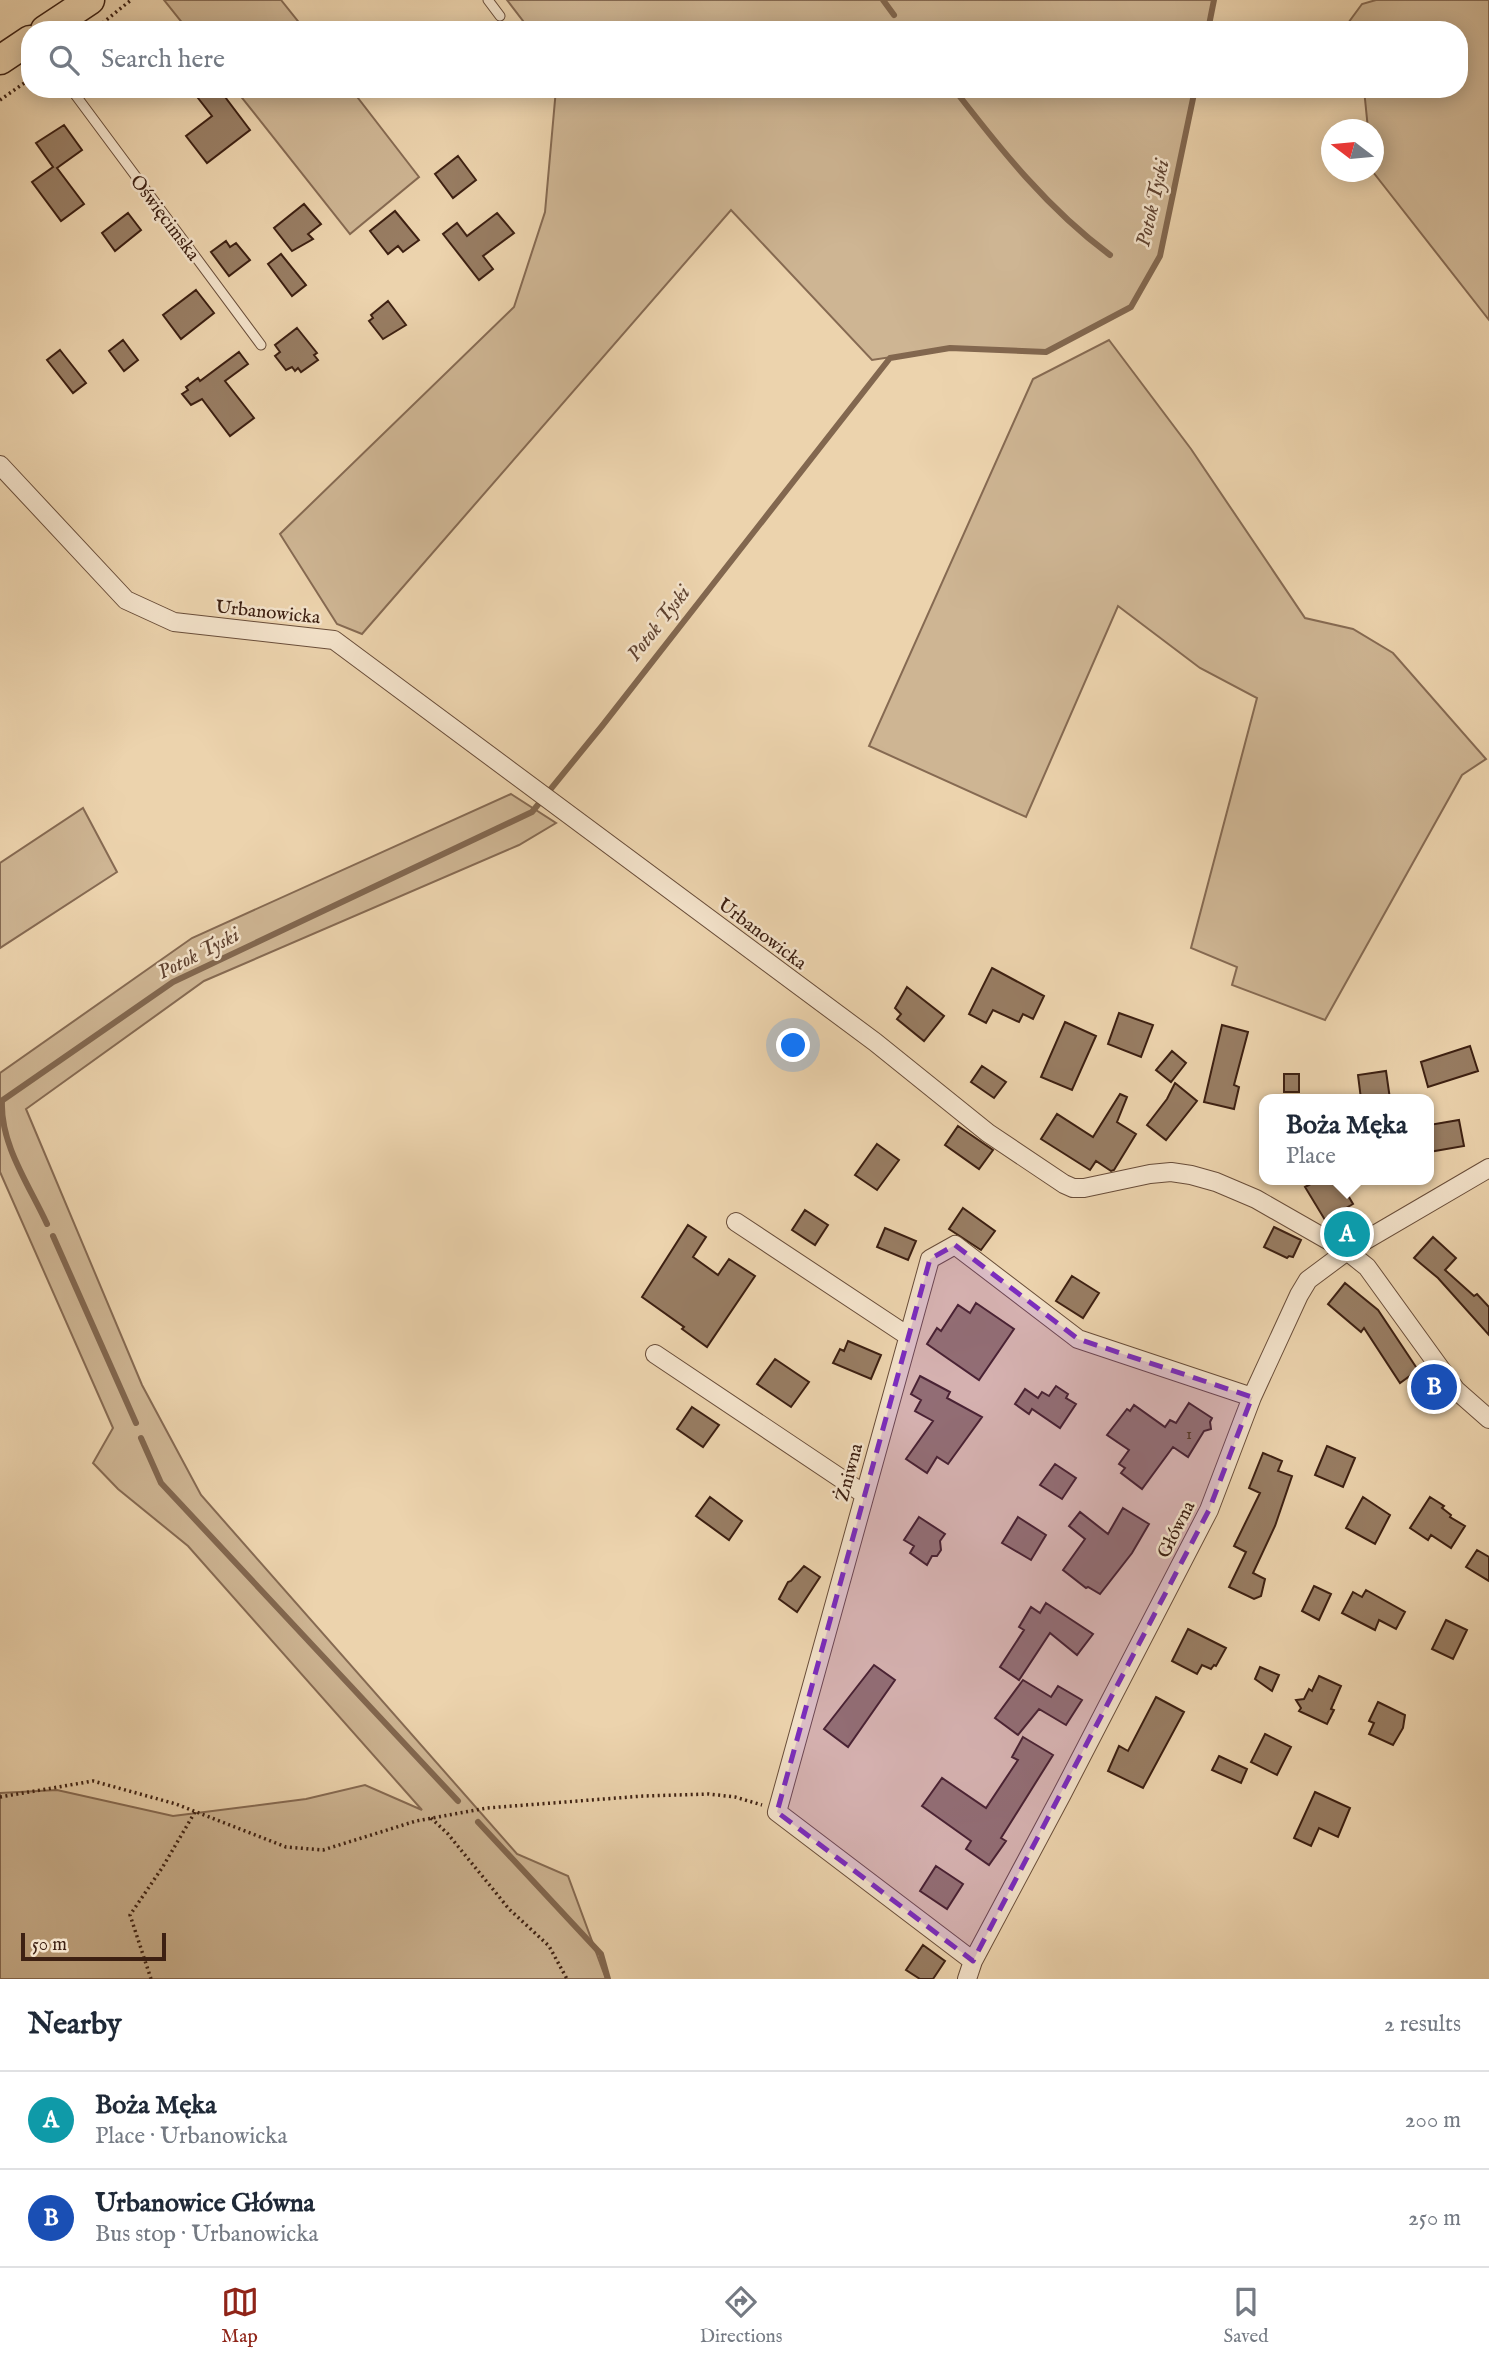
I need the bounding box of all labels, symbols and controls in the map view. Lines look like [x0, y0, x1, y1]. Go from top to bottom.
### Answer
search box [21, 21, 1468, 98]
icon: search [45, 41, 83, 79]
text: Search here [101, 43, 225, 76]
north arrow [1321, 119, 1384, 182]
water label: Potok Tyski [1130, 155, 1177, 250]
street label: Oświęcimska [124, 170, 205, 267]
water label: Potok Tyski [621, 579, 698, 667]
street label: Urbanowicka [214, 596, 322, 630]
street label: Urbanowicka [713, 893, 812, 976]
water label: Potok Tyski [153, 921, 246, 986]
your location [776, 1028, 810, 1062]
popup [1259, 1094, 1434, 1185]
text: Boża Męka [1286, 1109, 1407, 1142]
text: Place [1286, 1142, 1336, 1171]
pin: A [1324, 1208, 1370, 1260]
pin: B [1411, 1361, 1457, 1413]
house number: 1 [1186, 1425, 1192, 1445]
street label: Żniwna [831, 1440, 869, 1504]
street label: Główna [1152, 1497, 1202, 1563]
scale bar [21, 1930, 166, 1962]
text: 50 m [32, 1933, 67, 1957]
text: Nearby [28, 2006, 121, 2044]
text: 2 results [1384, 2010, 1461, 2039]
text: Boża Męka [95, 2089, 216, 2122]
text: A [43, 2106, 59, 2135]
text: 200 m [1405, 2106, 1461, 2135]
text: Place · Urbanowicka [95, 2122, 287, 2151]
text: Urbanowice Główna [95, 2187, 315, 2220]
text: B [43, 2204, 59, 2233]
text: 250 m [1408, 2204, 1461, 2233]
text: Bus stop · Urbanowicka [95, 2220, 318, 2249]
tab: Map [221, 2283, 259, 2349]
tab: Directions [700, 2283, 782, 2349]
tab: Saved [1223, 2283, 1268, 2349]

